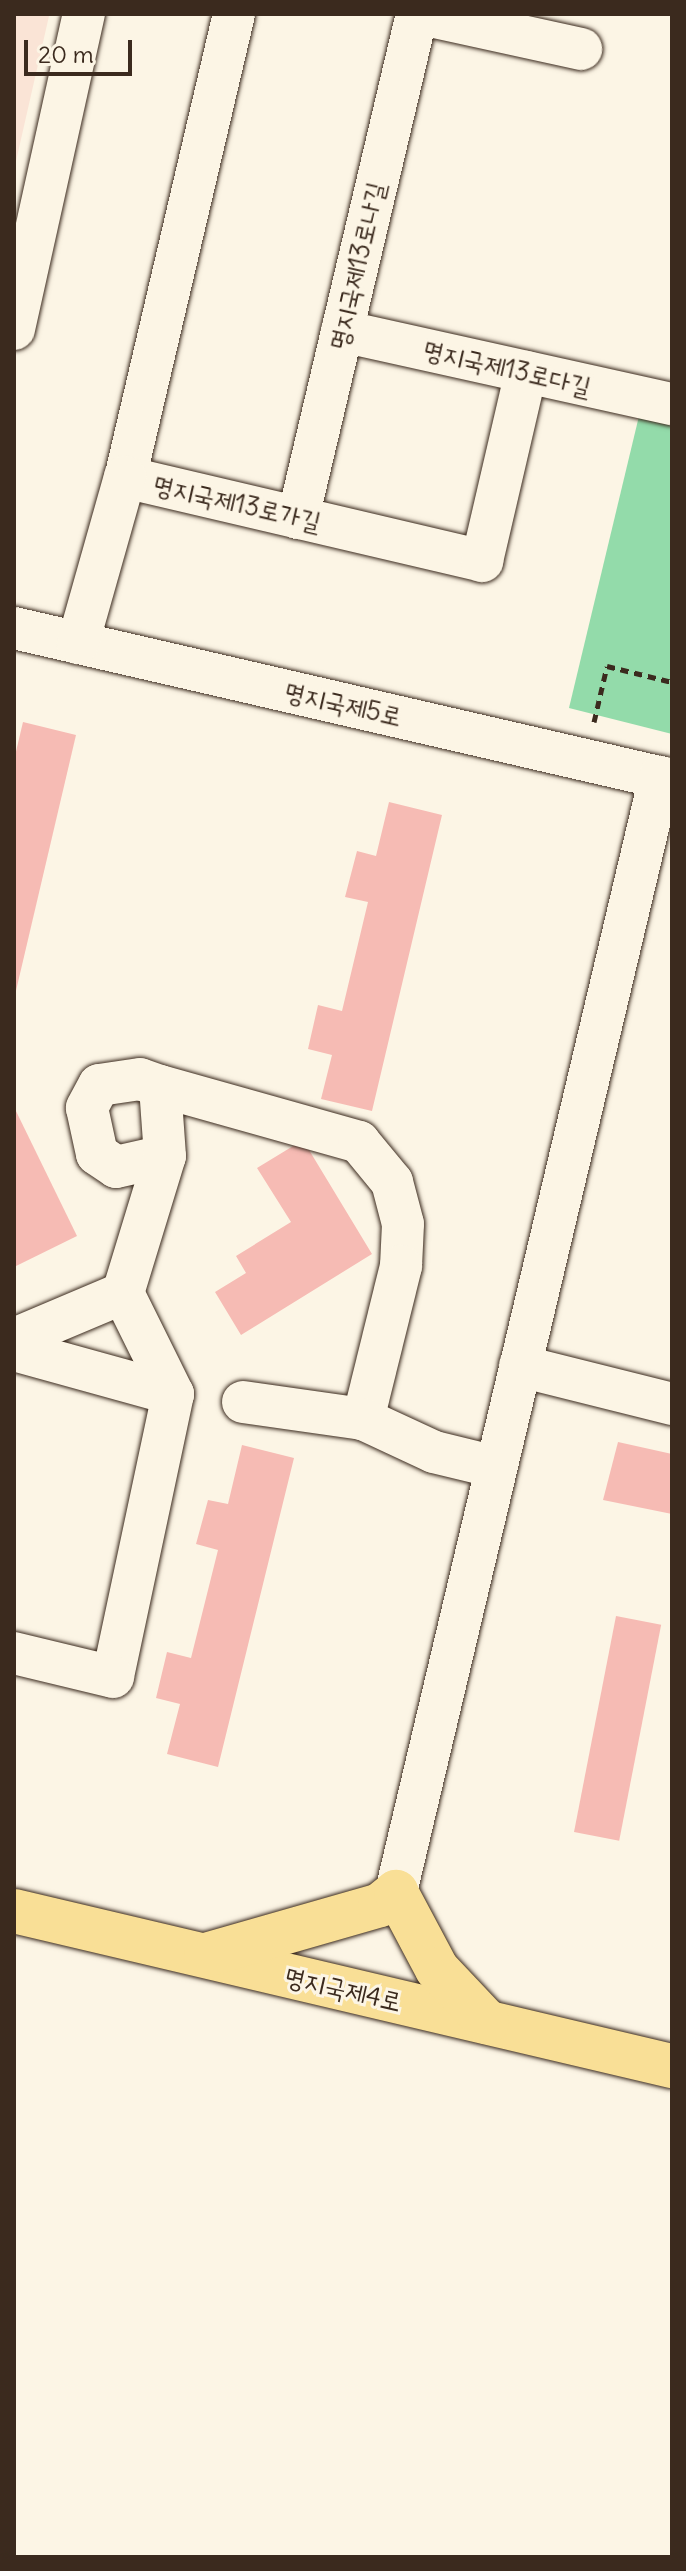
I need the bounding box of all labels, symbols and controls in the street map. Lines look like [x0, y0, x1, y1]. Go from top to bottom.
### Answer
scale bar [28, 24, 136, 74]
text: 20 m [38, 39, 94, 69]
street label: 명지국제13로나길 [323, 179, 391, 353]
street label: 명지국제13로다길 [420, 334, 594, 402]
street label: 명지국제13로가길 [150, 469, 324, 537]
street label: 명지국제5로 [281, 675, 405, 733]
street label: 명지국제4로 [281, 1960, 405, 2018]

